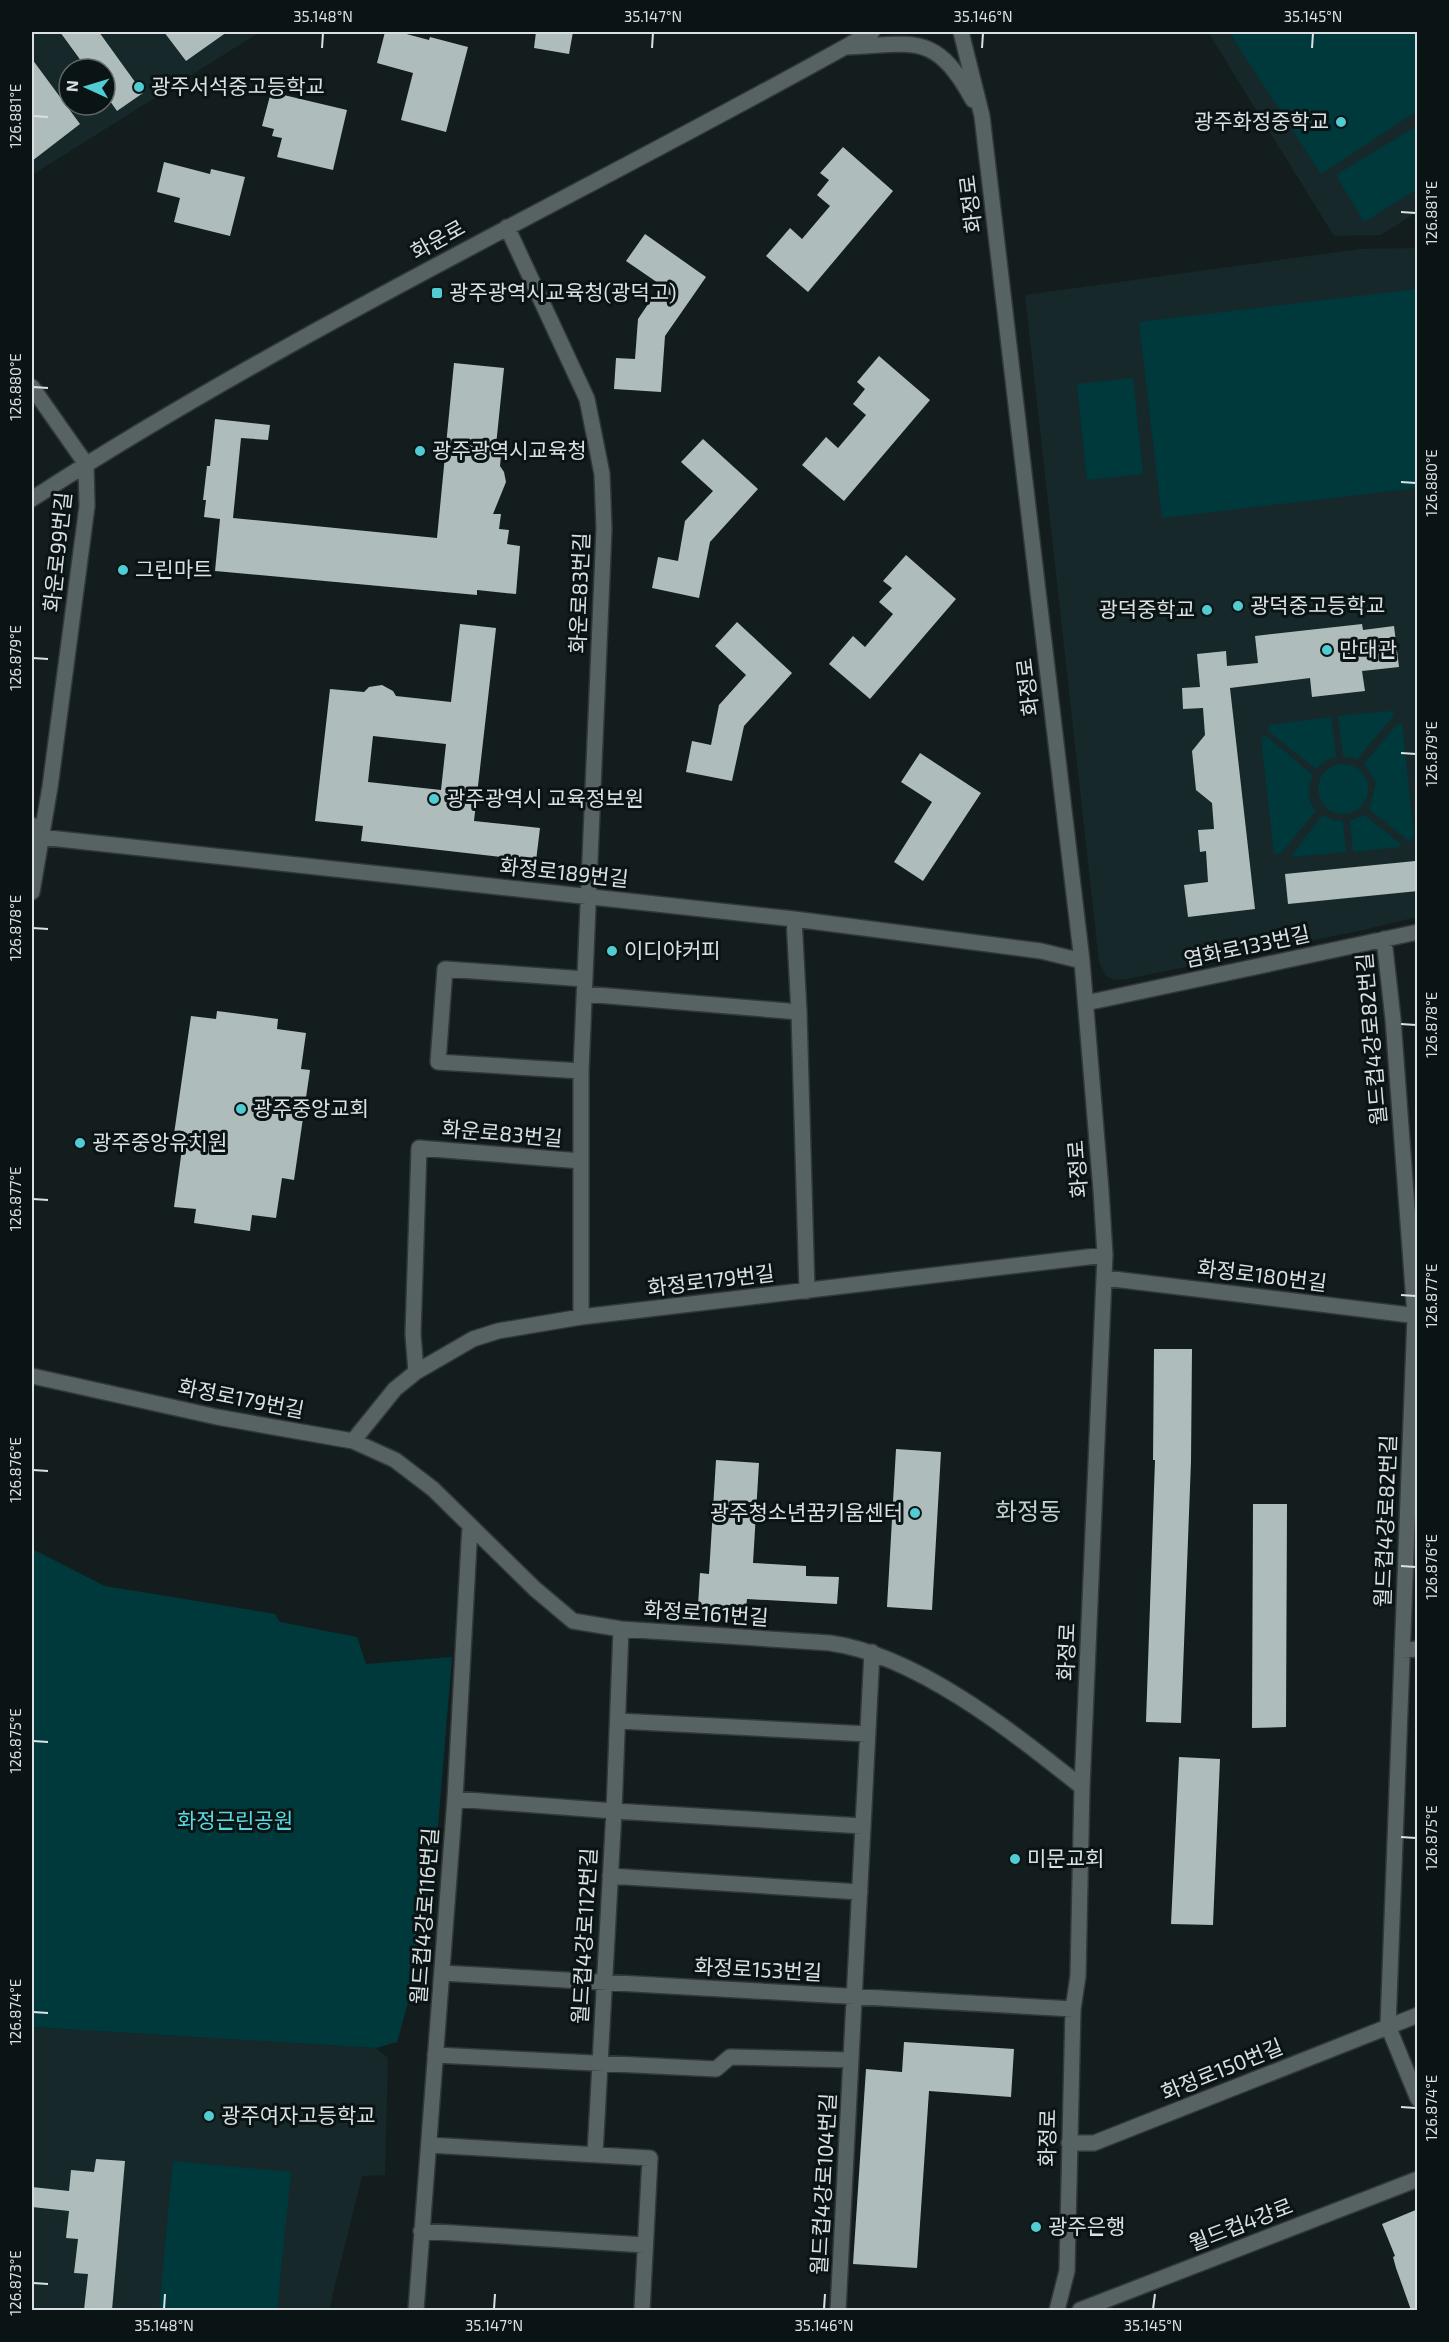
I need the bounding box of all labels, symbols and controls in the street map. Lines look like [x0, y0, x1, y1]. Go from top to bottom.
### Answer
text: 35.148°N [293, 7, 353, 25]
text: 35.147°N [624, 7, 682, 25]
text: 35.146°N [954, 7, 1012, 25]
text: 35.145°N [1284, 7, 1342, 25]
north arrow [57, 57, 117, 117]
place label: 광주서석중고등학교 [151, 73, 325, 98]
text: N [62, 79, 81, 92]
marker: 광주서석중고등학교 [132, 80, 146, 94]
text: 126.881°E [6, 84, 24, 148]
place label: 광주화정중학교 [1194, 108, 1329, 133]
marker: 광주화정중학교 [1334, 115, 1348, 129]
street label: 화정로 [954, 174, 985, 234]
text: 126.881°E [1422, 181, 1440, 245]
street label: 화운로 [406, 214, 469, 264]
place label: 광주광역시교육청(광덕고) [449, 279, 677, 304]
marker: 광주광역시교육청(광덕고) [430, 286, 444, 300]
text: 126.880°E [6, 353, 24, 421]
place label: 광주광역시교육청 [432, 437, 587, 462]
marker: 광주광역시교육청 [413, 444, 427, 458]
text: 126.880°E [1422, 449, 1440, 517]
street label: 화운로99번길 [38, 491, 75, 613]
street label: 화운로83번길 [564, 532, 593, 654]
place label: 그린마트 [135, 556, 212, 581]
marker: 그린마트 [116, 563, 130, 577]
place label: 광덕중고등학교 [1250, 592, 1385, 617]
place label: 광덕중학교 [1098, 596, 1195, 621]
marker: 광덕중고등학교 [1231, 599, 1245, 613]
marker: 광덕중학교 [1200, 603, 1214, 617]
text: 126.879°E [6, 625, 24, 691]
place label: 만대관 [1339, 636, 1397, 661]
marker: 만대관 [1320, 643, 1334, 657]
street label: 화정로 [1011, 657, 1042, 717]
text: 126.879°E [1422, 721, 1440, 787]
place label: 광주광역시 교육정보원 [446, 785, 644, 810]
marker: 광주광역시 교육정보원 [427, 792, 441, 806]
street label: 화정로189번길 [498, 852, 630, 891]
text: 126.878°E [6, 895, 24, 961]
street label: 염화로133번길 [1181, 920, 1312, 971]
place label: 이디야커피 [624, 937, 721, 962]
marker: 이디야커피 [605, 944, 619, 958]
street label: 월드컵4강로82번길 [1351, 952, 1390, 1126]
text: 126.878°E [1422, 992, 1440, 1058]
place label: 광주중앙교회 [253, 1095, 369, 1120]
marker: 광주중앙교회 [234, 1102, 248, 1116]
street label: 화운로83번길 [441, 1115, 564, 1150]
place label: 광주중앙유치원 [92, 1129, 227, 1154]
marker: 광주중앙유치원 [73, 1136, 87, 1150]
street label: 화정로 [1062, 1139, 1091, 1199]
text: 126.877°E [6, 1167, 24, 1231]
street label: 화정로180번길 [1196, 1254, 1328, 1295]
street label: 화정로179번길 [646, 1259, 776, 1300]
text: 126.877°E [1422, 1264, 1440, 1328]
street label: 화정로179번길 [176, 1373, 306, 1422]
street label: 월드컵4강로82번길 [1369, 1434, 1400, 1608]
text: 126.876°E [6, 1437, 24, 1503]
district label: 화정동 [995, 1496, 1061, 1525]
place label: 광주청소년꿈키움센터 [710, 1499, 903, 1524]
marker: 광주청소년꿈키움센터 [908, 1506, 922, 1520]
text: 126.876°E [1422, 1534, 1440, 1600]
street label: 화정로161번길 [643, 1596, 769, 1629]
street label: 화정로 [1052, 1623, 1079, 1681]
text: 126.875°E [6, 1708, 24, 1774]
text: 126.875°E [1422, 1805, 1440, 1871]
park label: 화정근린공원 [177, 1807, 293, 1832]
street label: 월드컵4강로116번길 [405, 1827, 442, 2005]
place label: 미문교회 [1027, 1845, 1104, 1870]
street label: 월드컵4강로112번길 [566, 1847, 601, 2025]
marker: 미문교회 [1008, 1852, 1022, 1866]
street label: 화정로153번길 [694, 1953, 823, 1984]
text: 126.874°E [6, 1979, 24, 2045]
street label: 화정로150번길 [1157, 2033, 1286, 2104]
text: 126.874°E [1422, 2075, 1440, 2141]
street label: 월드컵4강로104번길 [805, 2092, 840, 2275]
place label: 광주여자고등학교 [221, 2102, 376, 2127]
marker: 광주여자고등학교 [202, 2109, 216, 2123]
street label: 화정로 [1033, 2109, 1060, 2167]
street label: 월드컵4강로 [1185, 2192, 1296, 2255]
place label: 광주은행 [1048, 2213, 1125, 2238]
marker: 광주은행 [1029, 2220, 1043, 2234]
text: 126.873°E [6, 2250, 24, 2316]
text: 35.148°N [134, 2316, 194, 2334]
text: 35.147°N [465, 2316, 523, 2334]
text: 35.146°N [795, 2316, 853, 2334]
text: 35.145°N [1124, 2316, 1182, 2334]

